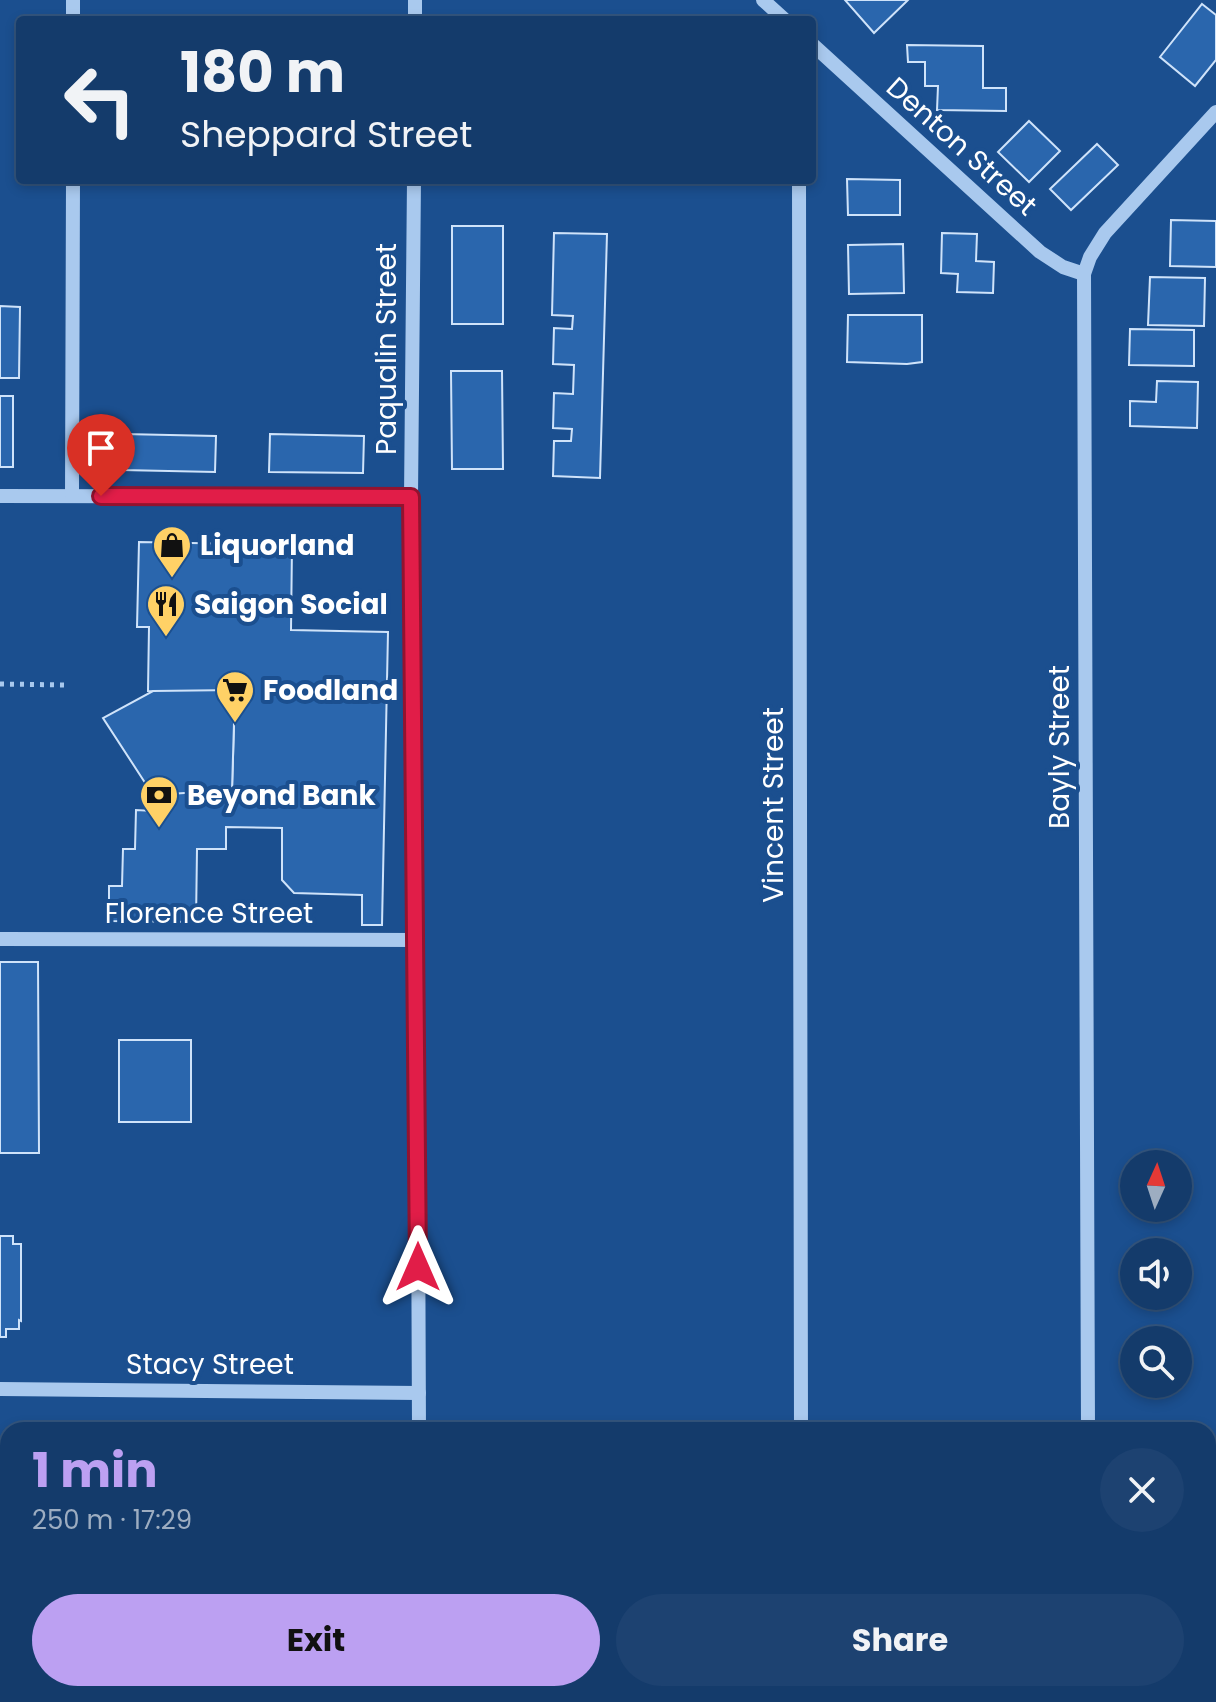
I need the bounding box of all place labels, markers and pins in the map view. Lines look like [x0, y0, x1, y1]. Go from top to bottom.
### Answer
pin [67, 414, 135, 496]
shop icon: Liquorland [151, 524, 193, 579]
place label: Liquorland [200, 526, 354, 565]
restaurant icon: Saigon Social [145, 583, 187, 638]
place label: Saigon Social [194, 585, 388, 624]
supermarket icon: Foodland [214, 669, 256, 724]
place label: Foodland [263, 671, 398, 710]
bank icon: Beyond Bank [138, 774, 180, 829]
place label: Beyond Bank [187, 776, 376, 815]

